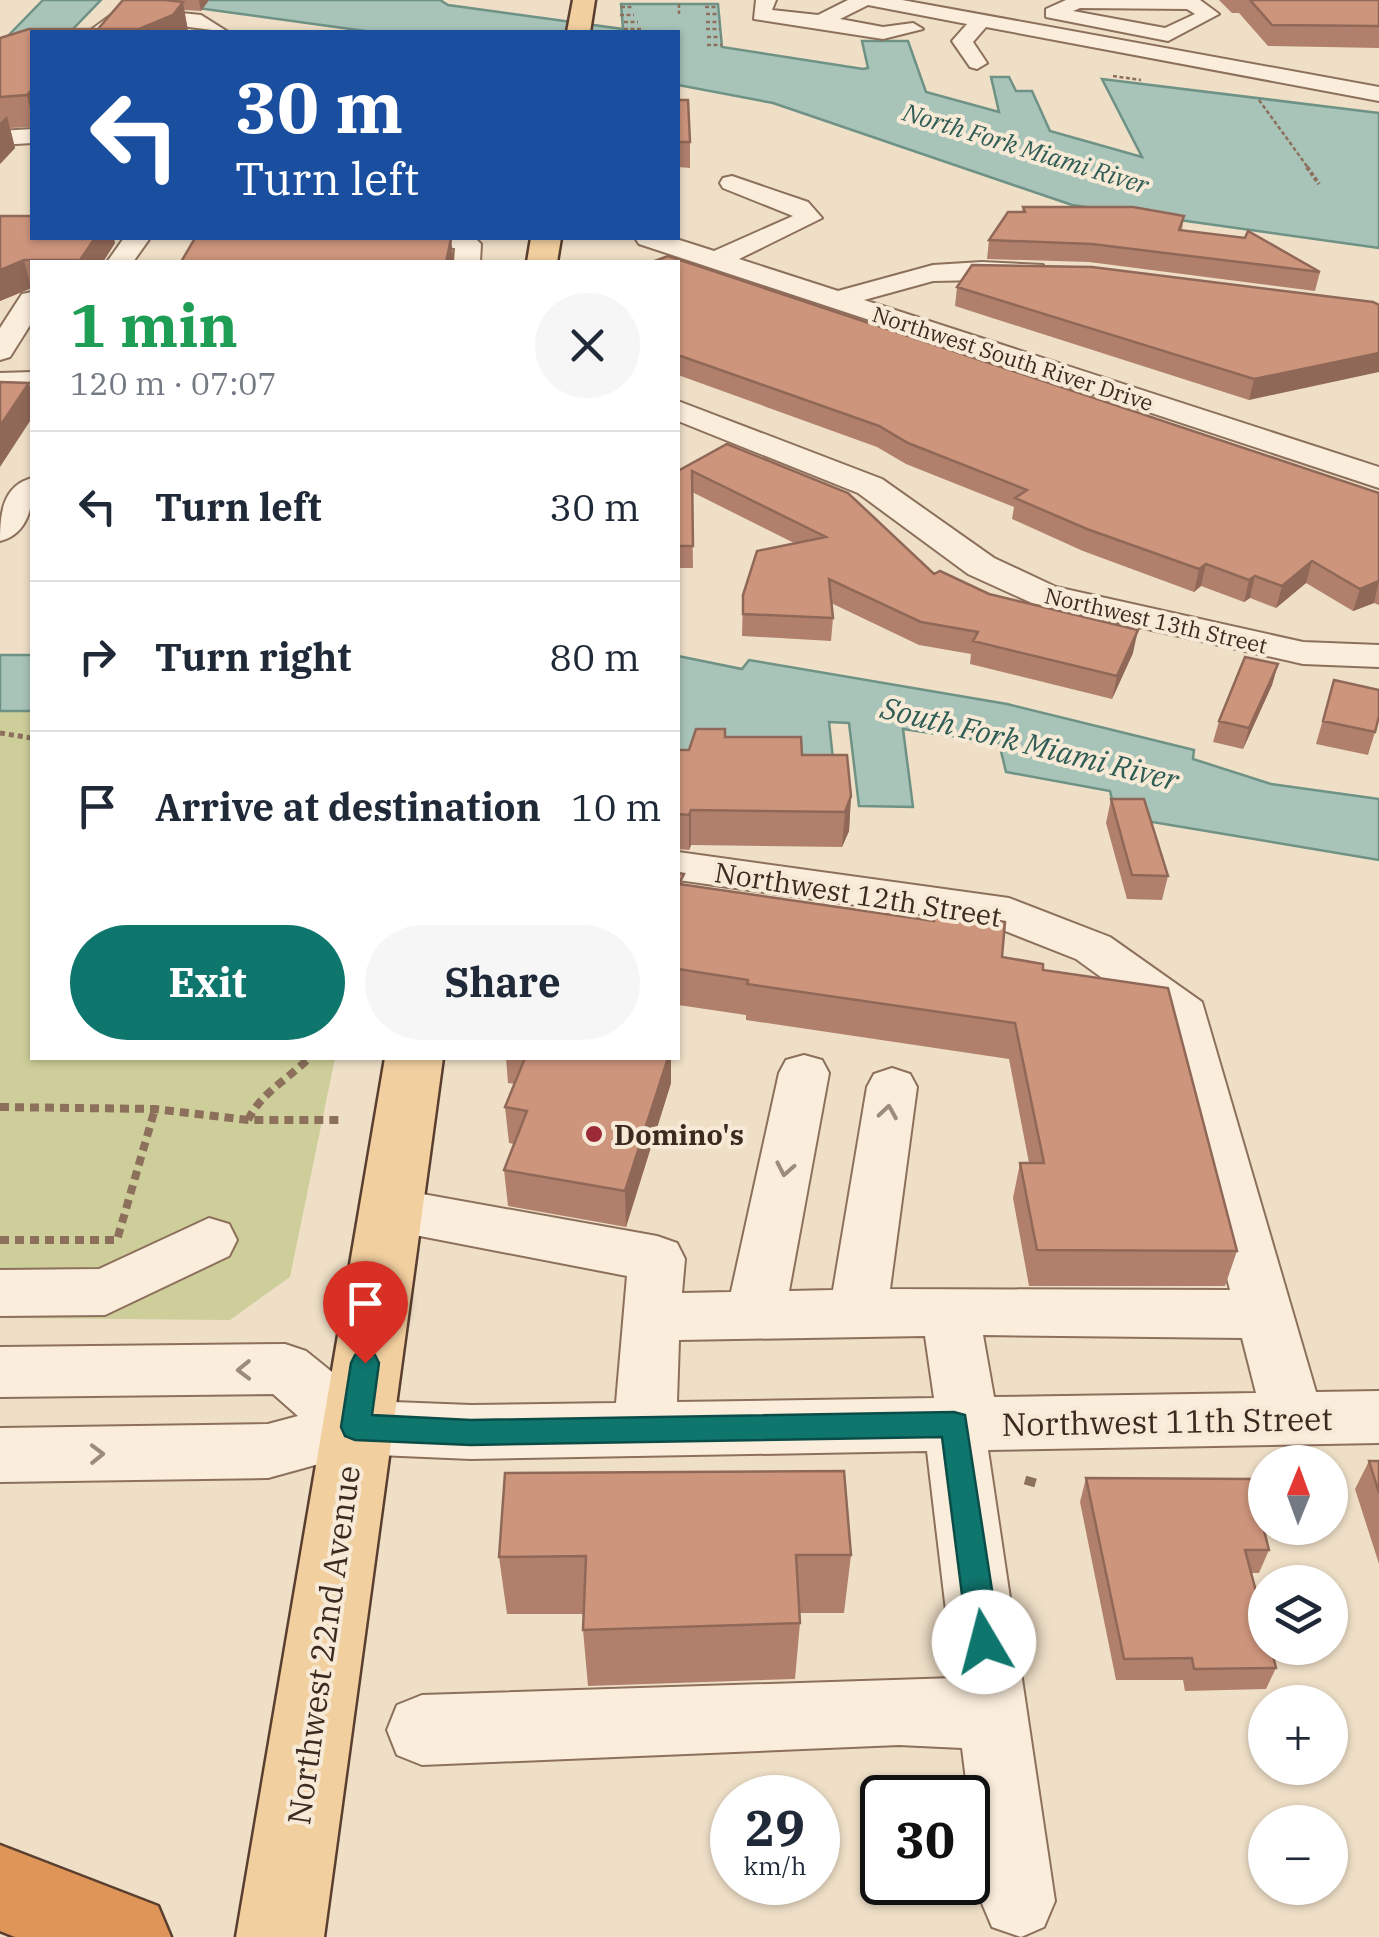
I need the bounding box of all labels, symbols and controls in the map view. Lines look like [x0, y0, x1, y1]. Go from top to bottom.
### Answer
text: 30 m [235, 61, 403, 152]
icon: left [70, 70, 200, 200]
water label: North Fork Miami River [898, 95, 1154, 201]
text: Turn left [235, 149, 419, 207]
text: 1 min [70, 285, 238, 364]
button: close [535, 293, 640, 398]
street label: Northwest South River Drive [869, 299, 1157, 417]
text: 120 m · 07:07 [70, 362, 277, 404]
icon: left [70, 479, 125, 534]
text: Turn left [155, 482, 322, 531]
text: 30 m [549, 482, 640, 531]
street label: Northwest 13th Street [1042, 580, 1270, 660]
icon: right [70, 629, 125, 684]
text: Turn right [155, 632, 351, 681]
text: 80 m [549, 632, 640, 681]
water label: South Fork Miami River [876, 687, 1184, 799]
icon: arrive [70, 779, 125, 834]
text: Arrive at destination [155, 782, 541, 831]
text: 10 m [571, 782, 662, 831]
street label: Northwest 12th Street [712, 853, 1004, 935]
button: Exit [70, 925, 345, 1040]
button: Share [365, 925, 640, 1040]
one-way arrow [876, 1104, 897, 1120]
place label: Domino's [614, 1116, 744, 1153]
marker: Domino's [583, 1123, 605, 1145]
one-way arrow [775, 1160, 796, 1177]
pin [323, 1261, 408, 1364]
icon: arrive [338, 1276, 393, 1331]
one-way arrow [235, 1359, 251, 1380]
street label: Northwest 11th Street [1001, 1397, 1333, 1445]
one-way arrow [90, 1443, 106, 1464]
north arrow [1248, 1445, 1348, 1545]
map controls [1248, 1445, 1348, 1905]
street label: Northwest 22nd Avenue [277, 1463, 369, 1827]
button: layers [1248, 1565, 1348, 1665]
position arrow [932, 1590, 1036, 1694]
button: + [1248, 1685, 1348, 1785]
speed limit sign: 30 [860, 1775, 990, 1905]
text: 29 [745, 1795, 805, 1860]
button: − [1248, 1805, 1348, 1905]
text: km/h [743, 1849, 807, 1882]

